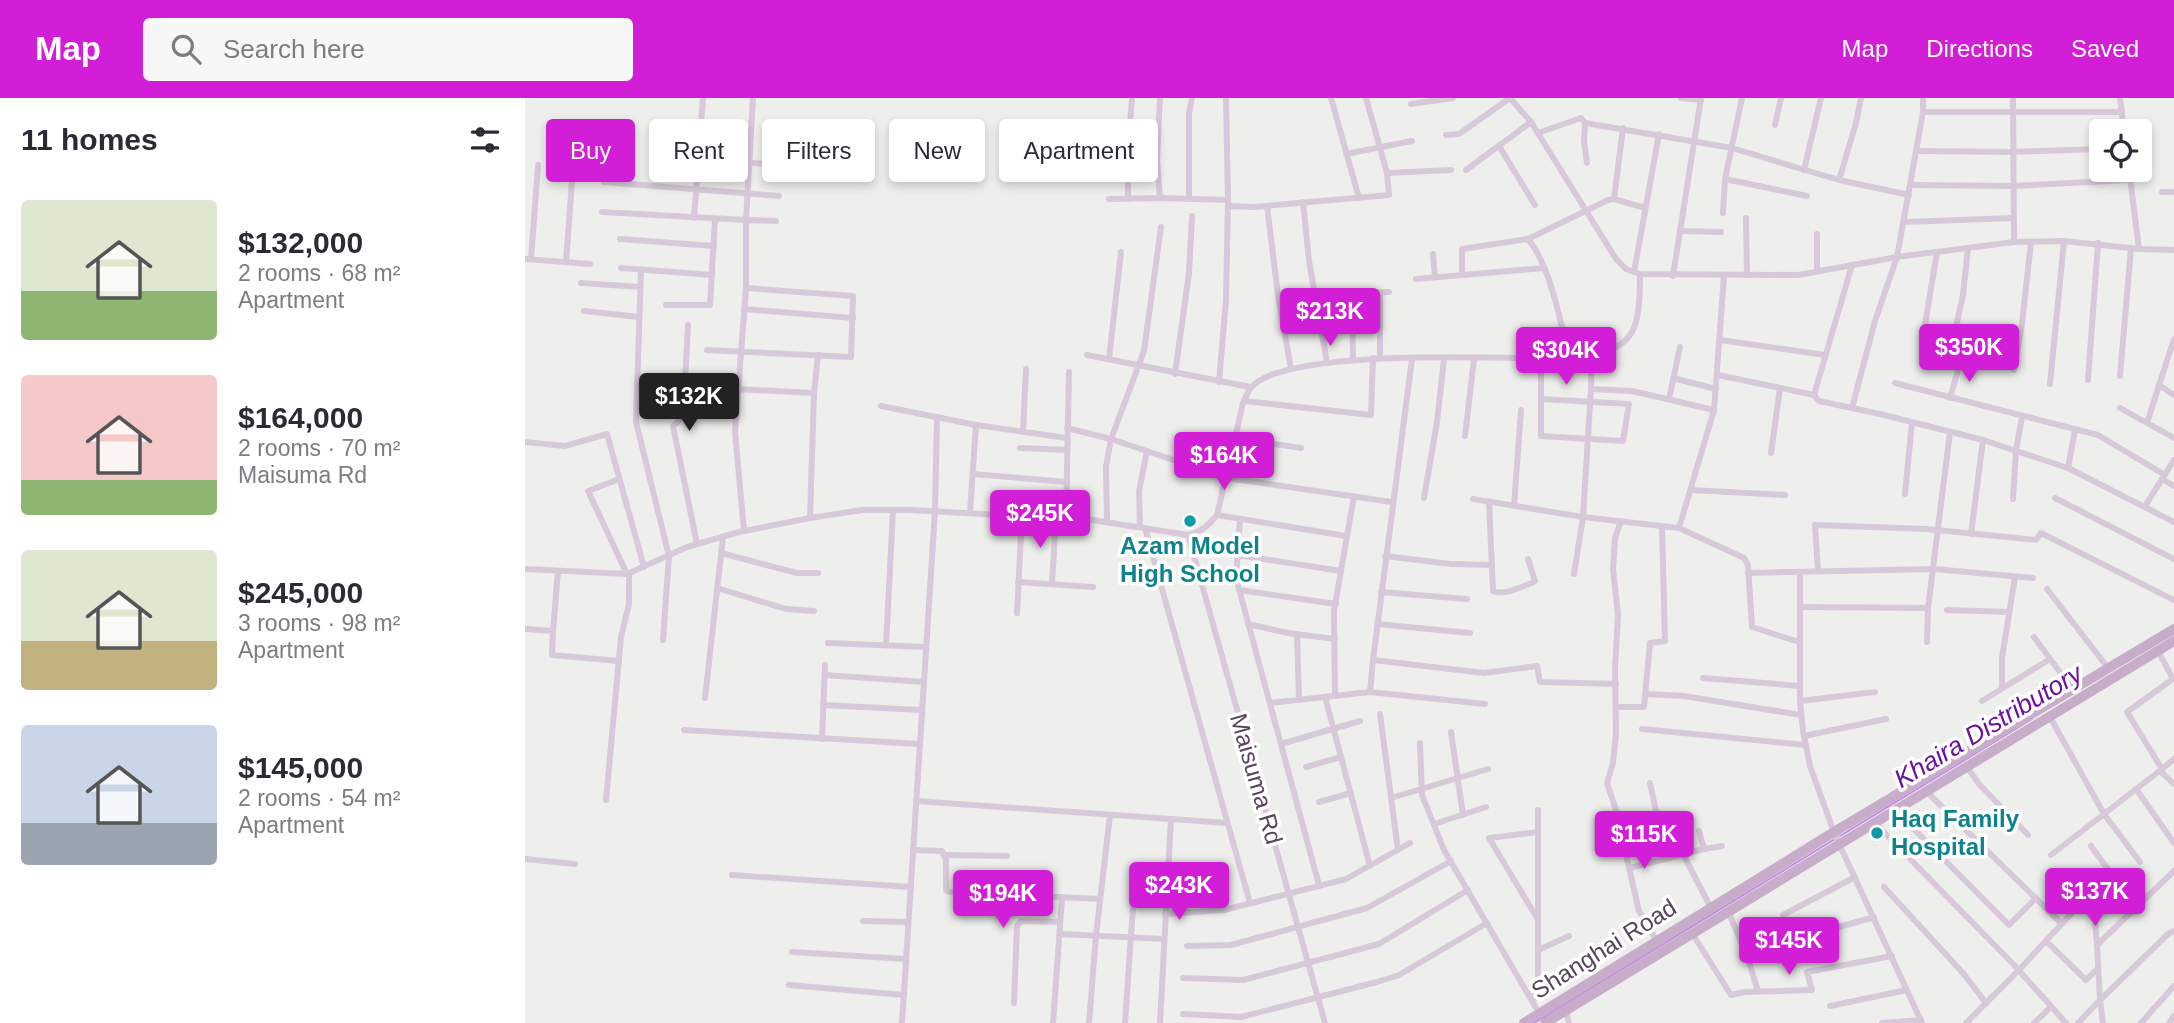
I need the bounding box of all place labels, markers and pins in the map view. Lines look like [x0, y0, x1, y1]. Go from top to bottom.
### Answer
pin: $213K [1281, 288, 1379, 348]
pin: $350K [1920, 324, 2018, 384]
pin: $304K [1517, 328, 1615, 387]
pin: $132K [640, 374, 738, 433]
pin: $164K [1175, 432, 1273, 492]
pin: $245K [991, 490, 1089, 550]
marker: Azam Model High School [1182, 513, 1198, 529]
place label: Azam Model High School [1120, 532, 1260, 587]
place label: Haq Family Hospital [1891, 805, 2020, 860]
pin: $115K [1595, 812, 1693, 871]
marker: Haq Family Hospital [1869, 825, 1885, 841]
pin: $243K [1130, 862, 1228, 922]
pin: $137K [2046, 868, 2144, 928]
pin: $194K [954, 870, 1052, 930]
pin: $145K [1740, 918, 1838, 977]

